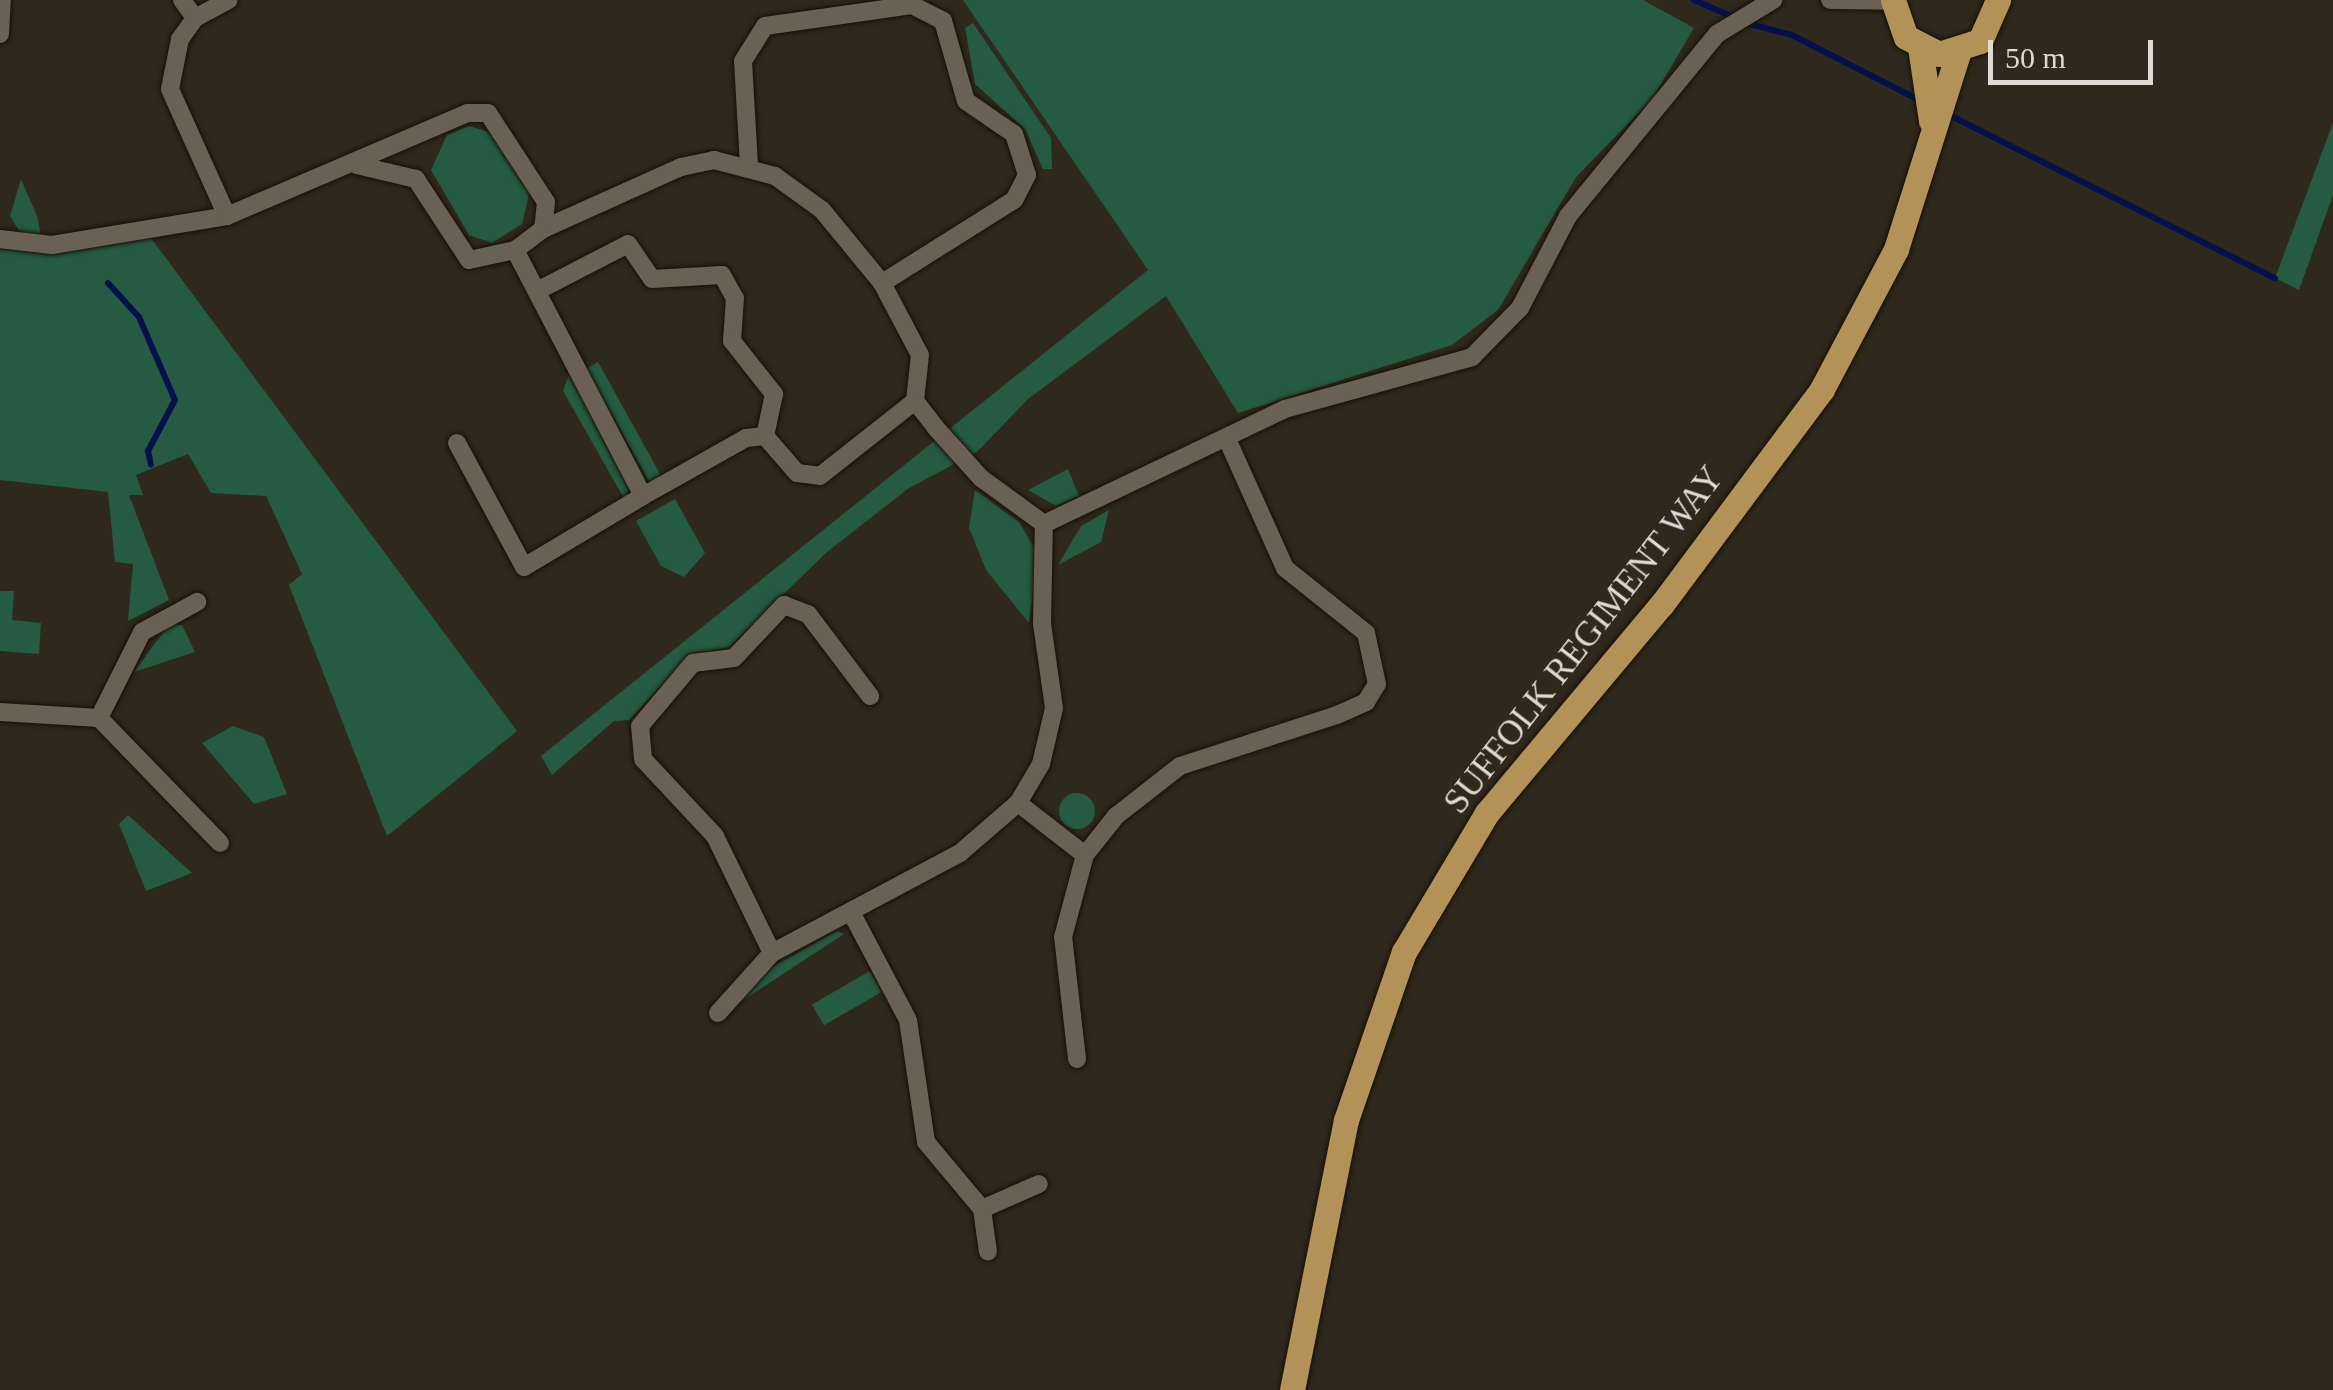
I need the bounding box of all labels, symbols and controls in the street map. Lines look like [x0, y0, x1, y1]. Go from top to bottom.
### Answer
scale bar [1993, 20, 2158, 82]
text: 50 m [2005, 41, 2066, 74]
street label: SUFFOLK REGIMENT WAY [1435, 457, 1733, 823]

